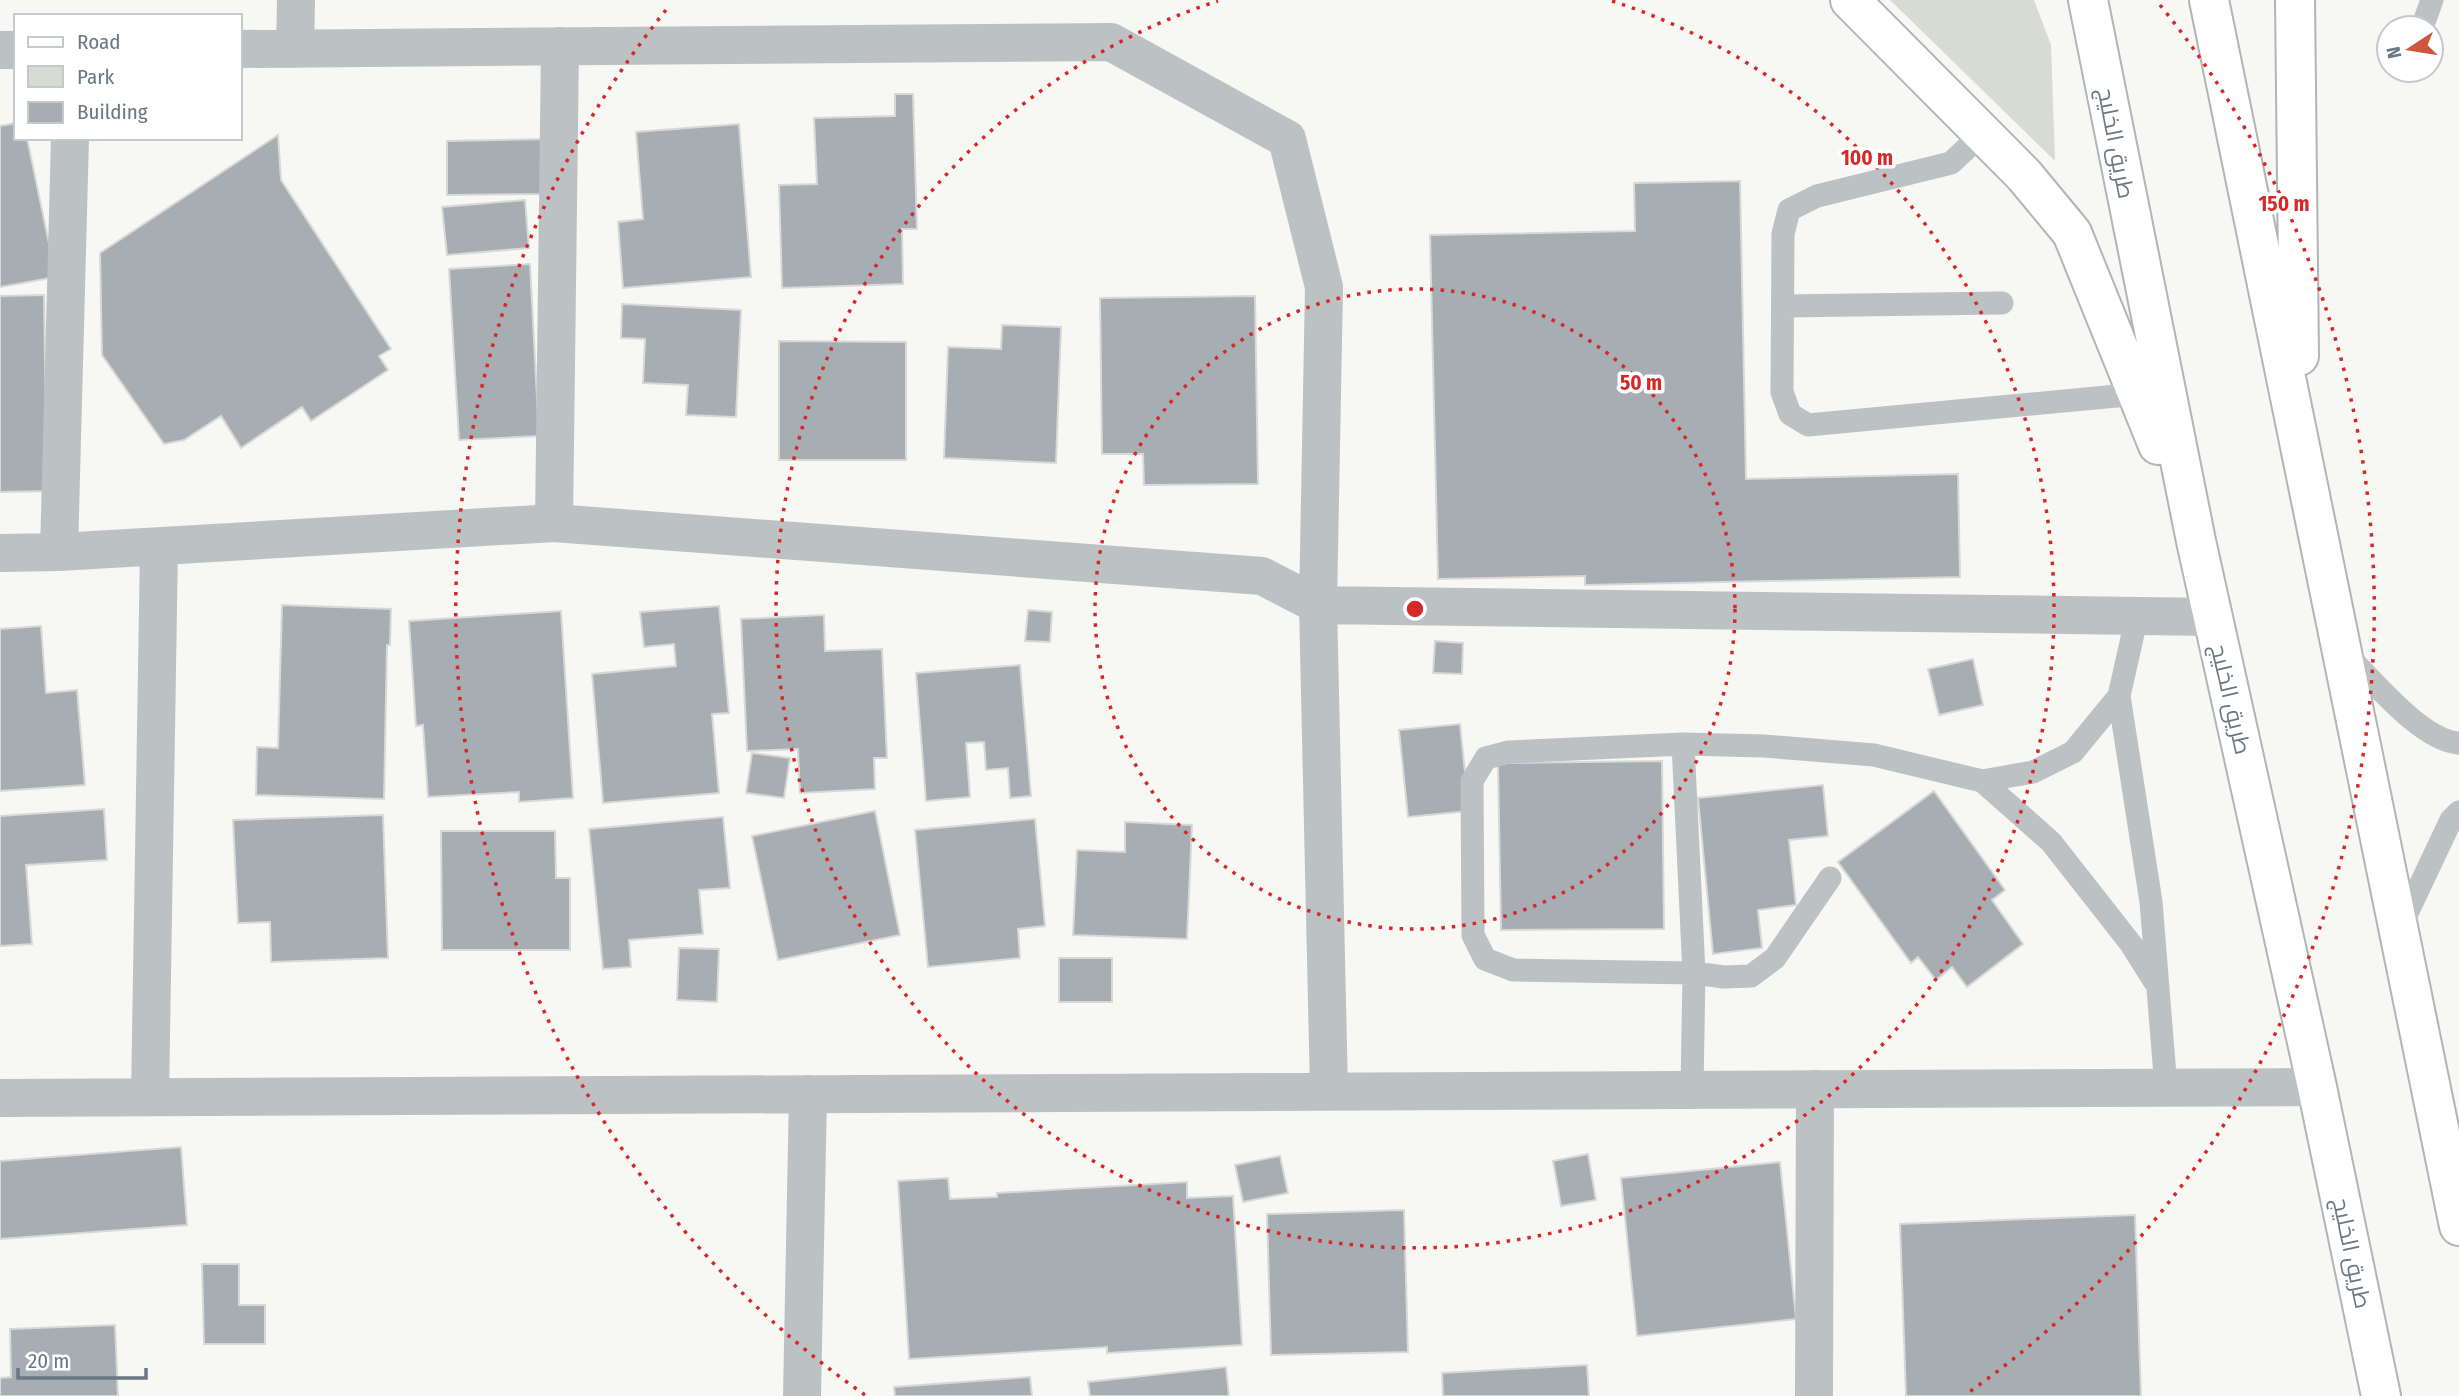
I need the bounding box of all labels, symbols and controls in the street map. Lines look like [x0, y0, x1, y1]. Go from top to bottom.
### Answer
legend [14, 14, 242, 140]
north arrow [2375, 14, 2445, 84]
text: Road [77, 29, 121, 55]
text: N [2381, 44, 2406, 60]
text: Park [77, 64, 115, 90]
street label: طريق الخليج [2090, 85, 2140, 201]
text: Building [77, 99, 148, 125]
text: 100 m [1841, 145, 1893, 171]
text: 150 m [2258, 191, 2310, 217]
text: 50 m [1620, 370, 1662, 396]
centre of rings [1403, 597, 1427, 621]
street label: طريق الخليج [2203, 641, 2257, 757]
street label: طريق الخليج [2325, 1195, 2377, 1311]
scale bar [18, 1336, 145, 1380]
text: 20 m [28, 1348, 69, 1374]

